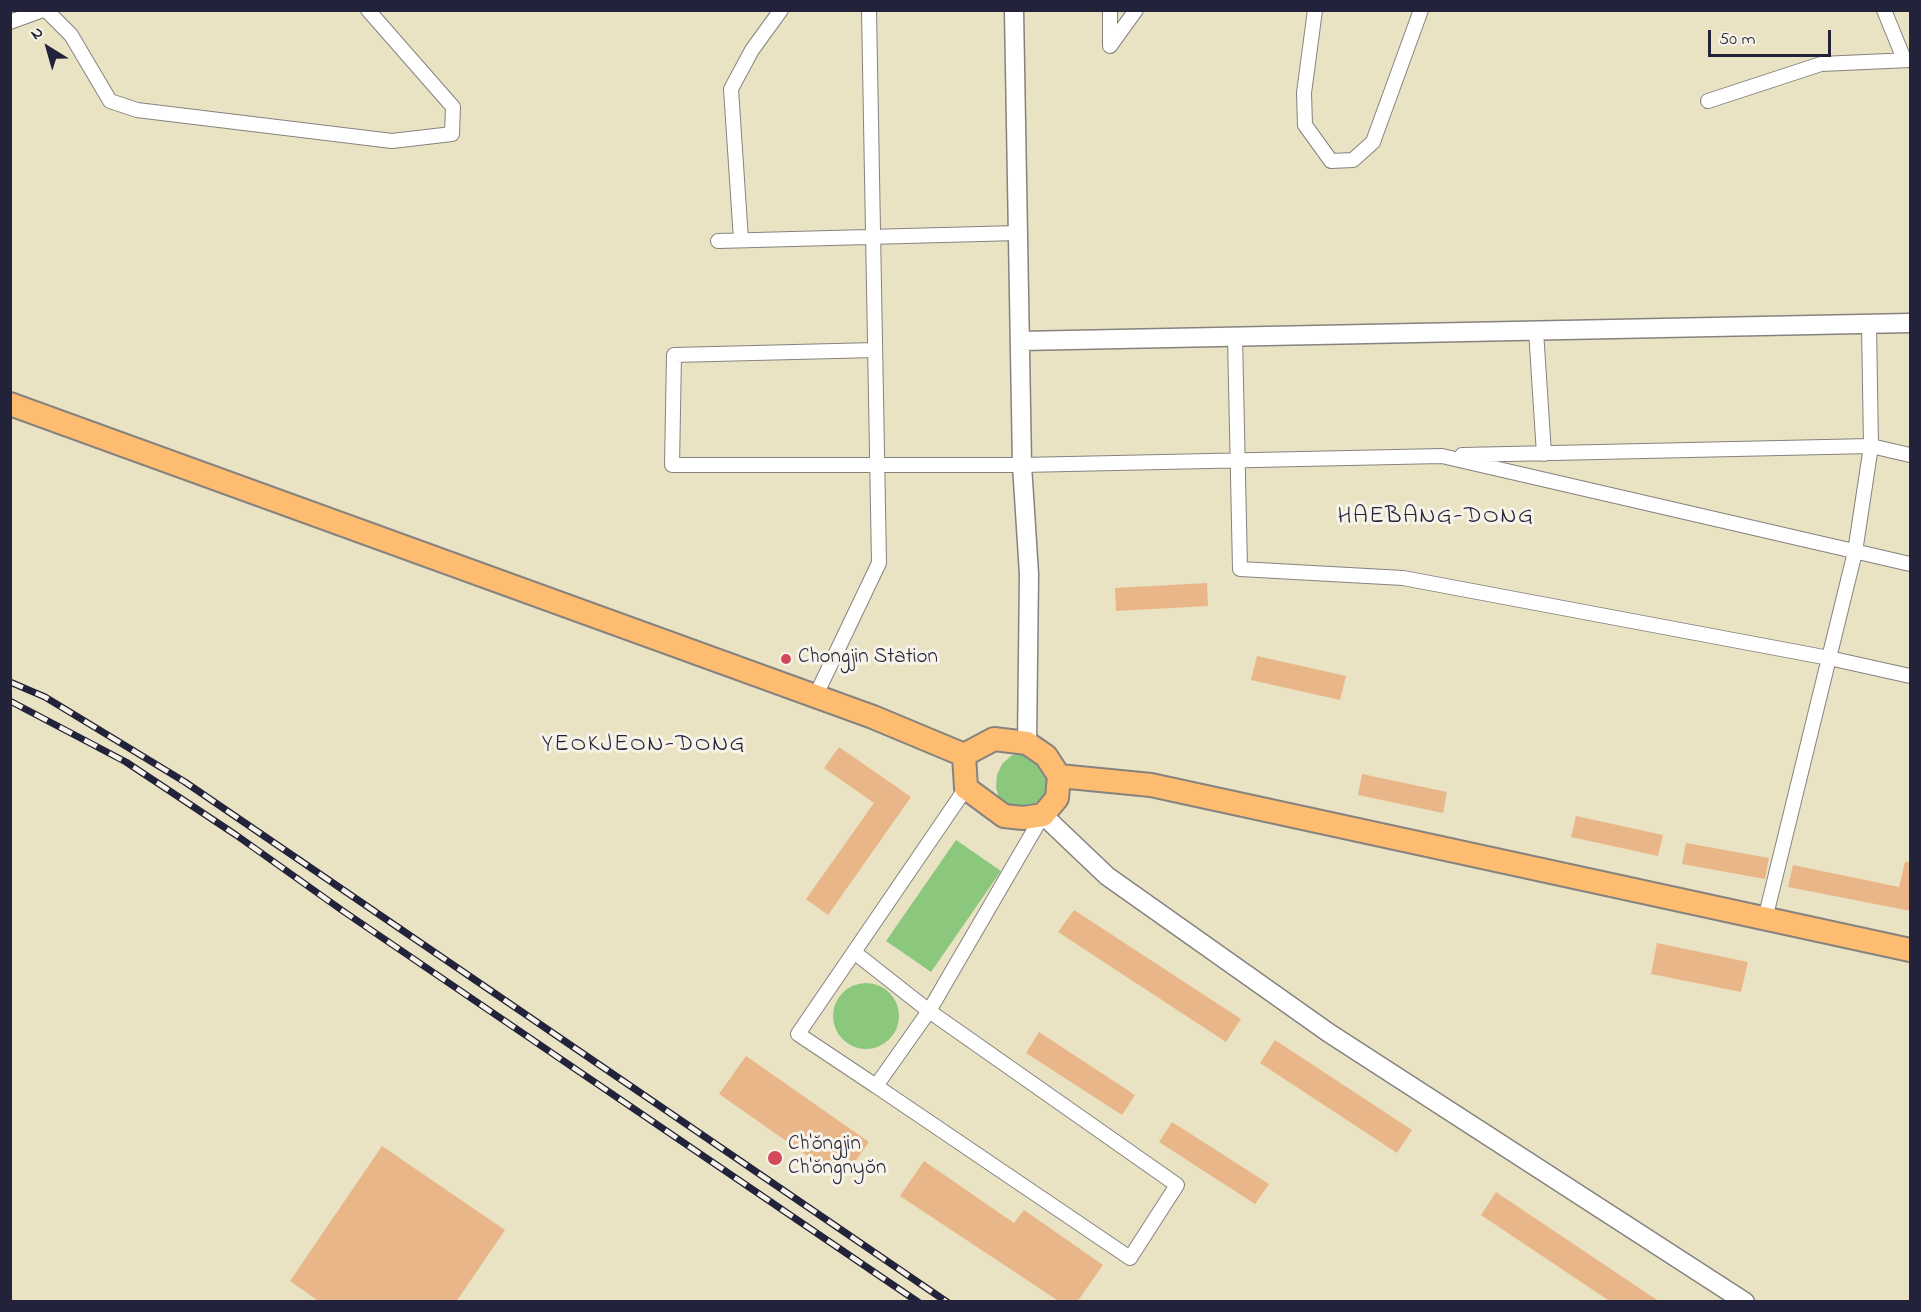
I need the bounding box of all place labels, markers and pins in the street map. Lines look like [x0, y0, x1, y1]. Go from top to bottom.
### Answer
place label: Chongjin Station [798, 646, 938, 672]
marker: Chongjin Station [779, 652, 793, 666]
place label: Ch'ŏngjin Ch'ŏngnyŏn [788, 1133, 886, 1183]
marker: Ch'ŏngjin Ch'ŏngnyŏn [766, 1149, 784, 1167]

